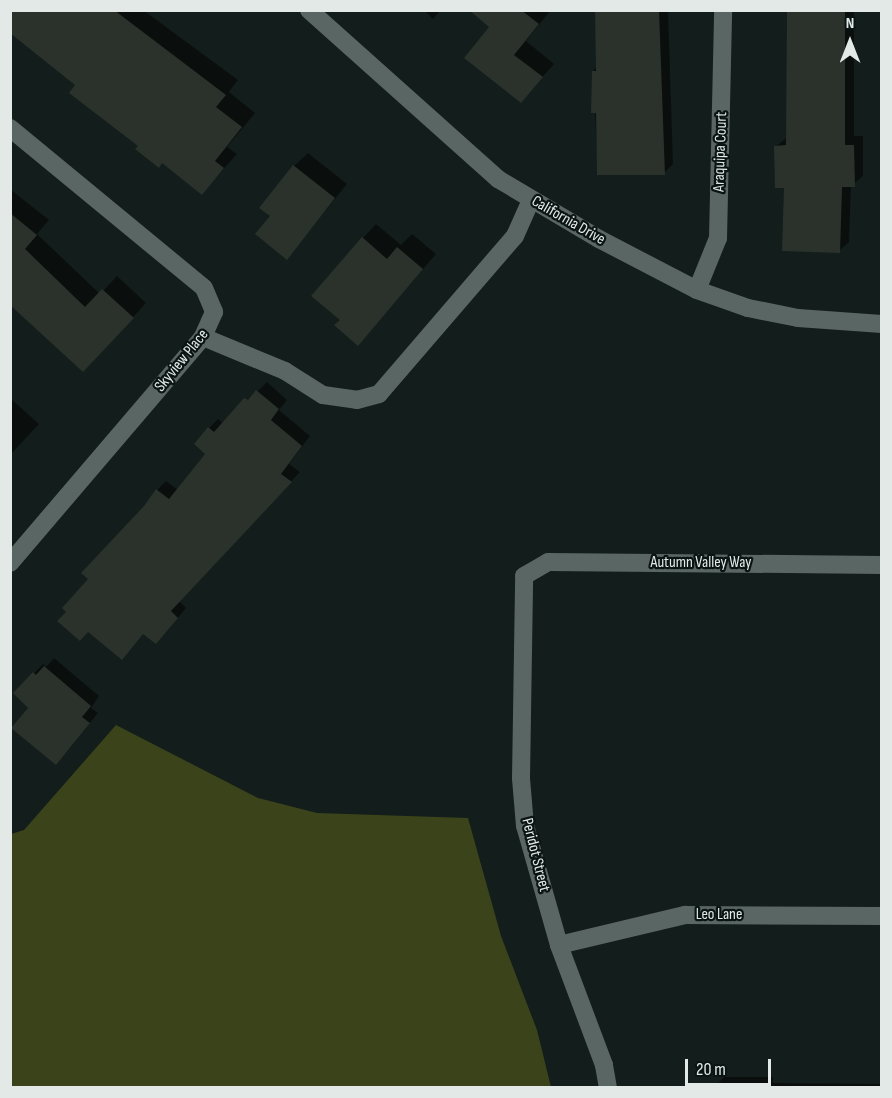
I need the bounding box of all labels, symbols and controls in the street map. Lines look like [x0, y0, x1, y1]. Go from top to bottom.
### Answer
north arrow [820, 12, 880, 72]
text: N [846, 14, 854, 33]
street label: Araquipa Court [710, 112, 732, 192]
street label: California Drive [528, 192, 608, 250]
street label: Skyview Place [151, 326, 213, 396]
street label: Autumn Valley Way [651, 553, 751, 573]
street label: Peridot Street [517, 816, 553, 894]
street label: Leo Lane [696, 905, 742, 925]
scale bar [688, 1047, 774, 1085]
text: 20 m [696, 1059, 726, 1080]

